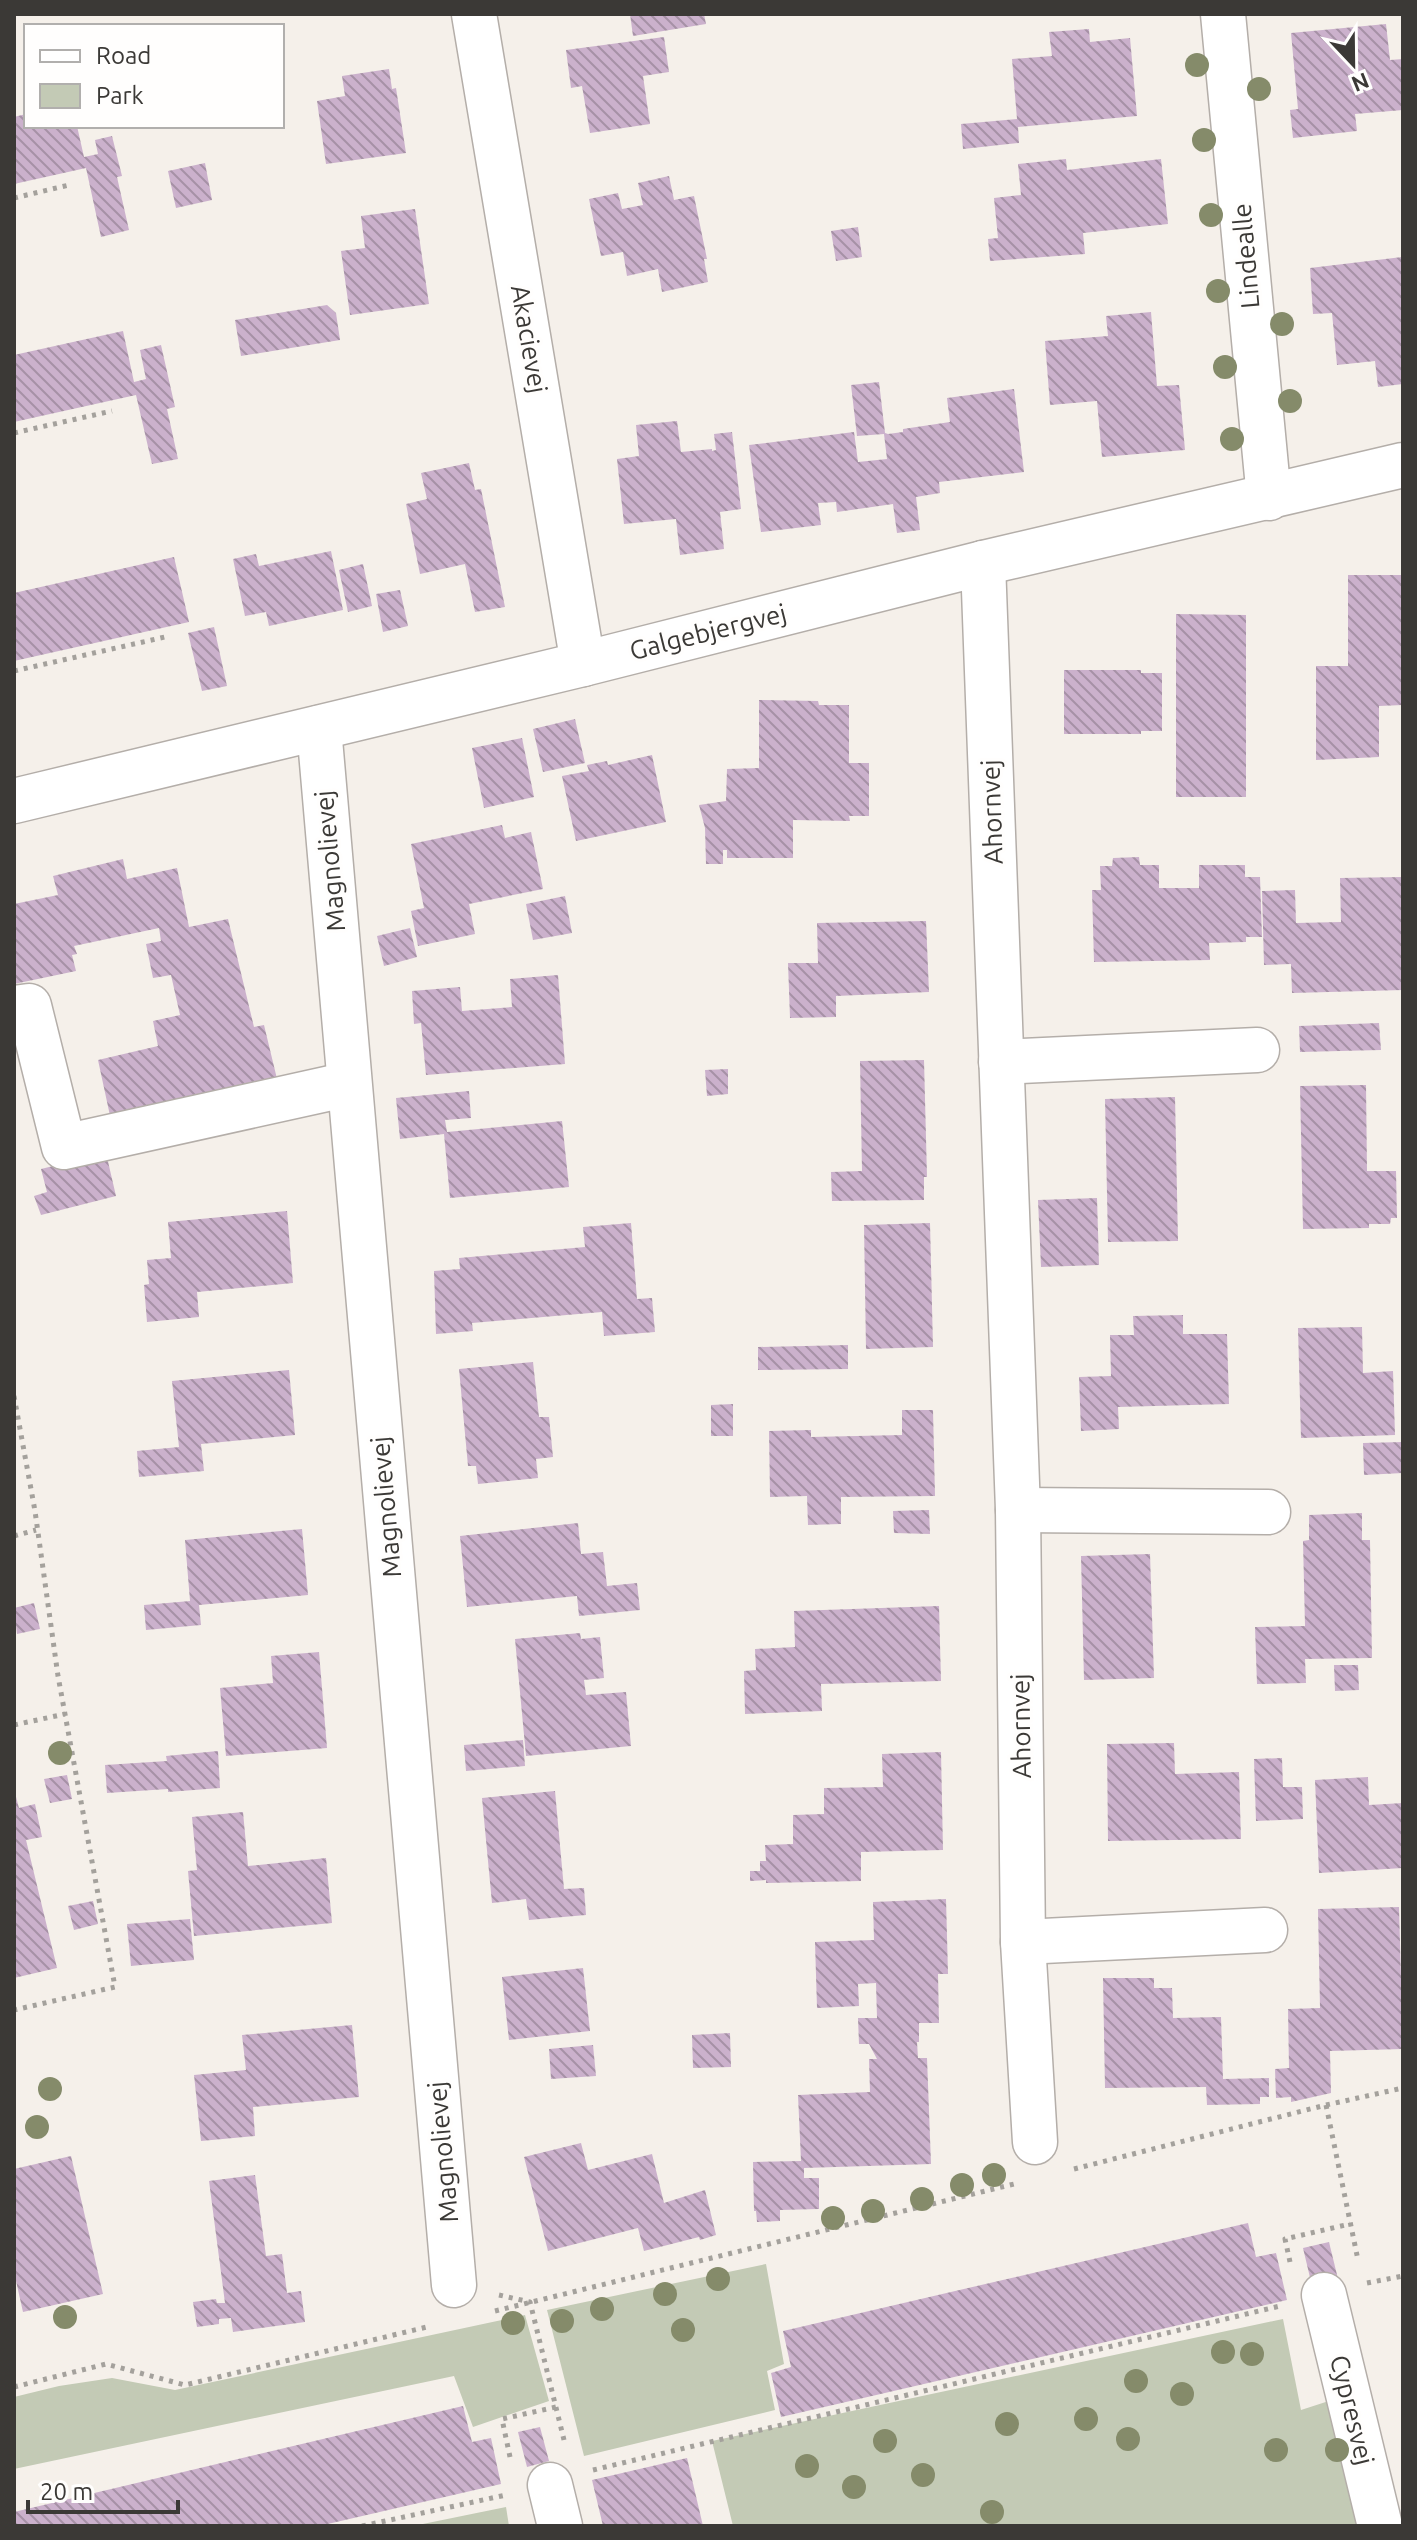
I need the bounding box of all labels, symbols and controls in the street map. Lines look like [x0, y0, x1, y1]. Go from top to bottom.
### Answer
legend [24, 24, 284, 128]
north arrow [1313, 24, 1393, 104]
text: Road [96, 42, 151, 69]
text: N [1348, 68, 1373, 98]
text: Park [96, 82, 144, 109]
street label: Lindealle [1226, 202, 1265, 310]
street label: Akacievej [506, 283, 553, 395]
street label: Galgebjergvej [626, 598, 789, 665]
street label: Ahornvej [975, 759, 1008, 865]
street label: Magnolievej [309, 789, 350, 933]
street label: Magnolievej [365, 1435, 406, 1579]
street label: Ahornvej [1005, 1673, 1036, 1779]
street label: Magnolievej [422, 2080, 463, 2224]
street label: Cypresvej [1325, 2352, 1380, 2468]
scale bar [28, 2464, 178, 2514]
text: 20 m [40, 2478, 93, 2505]

